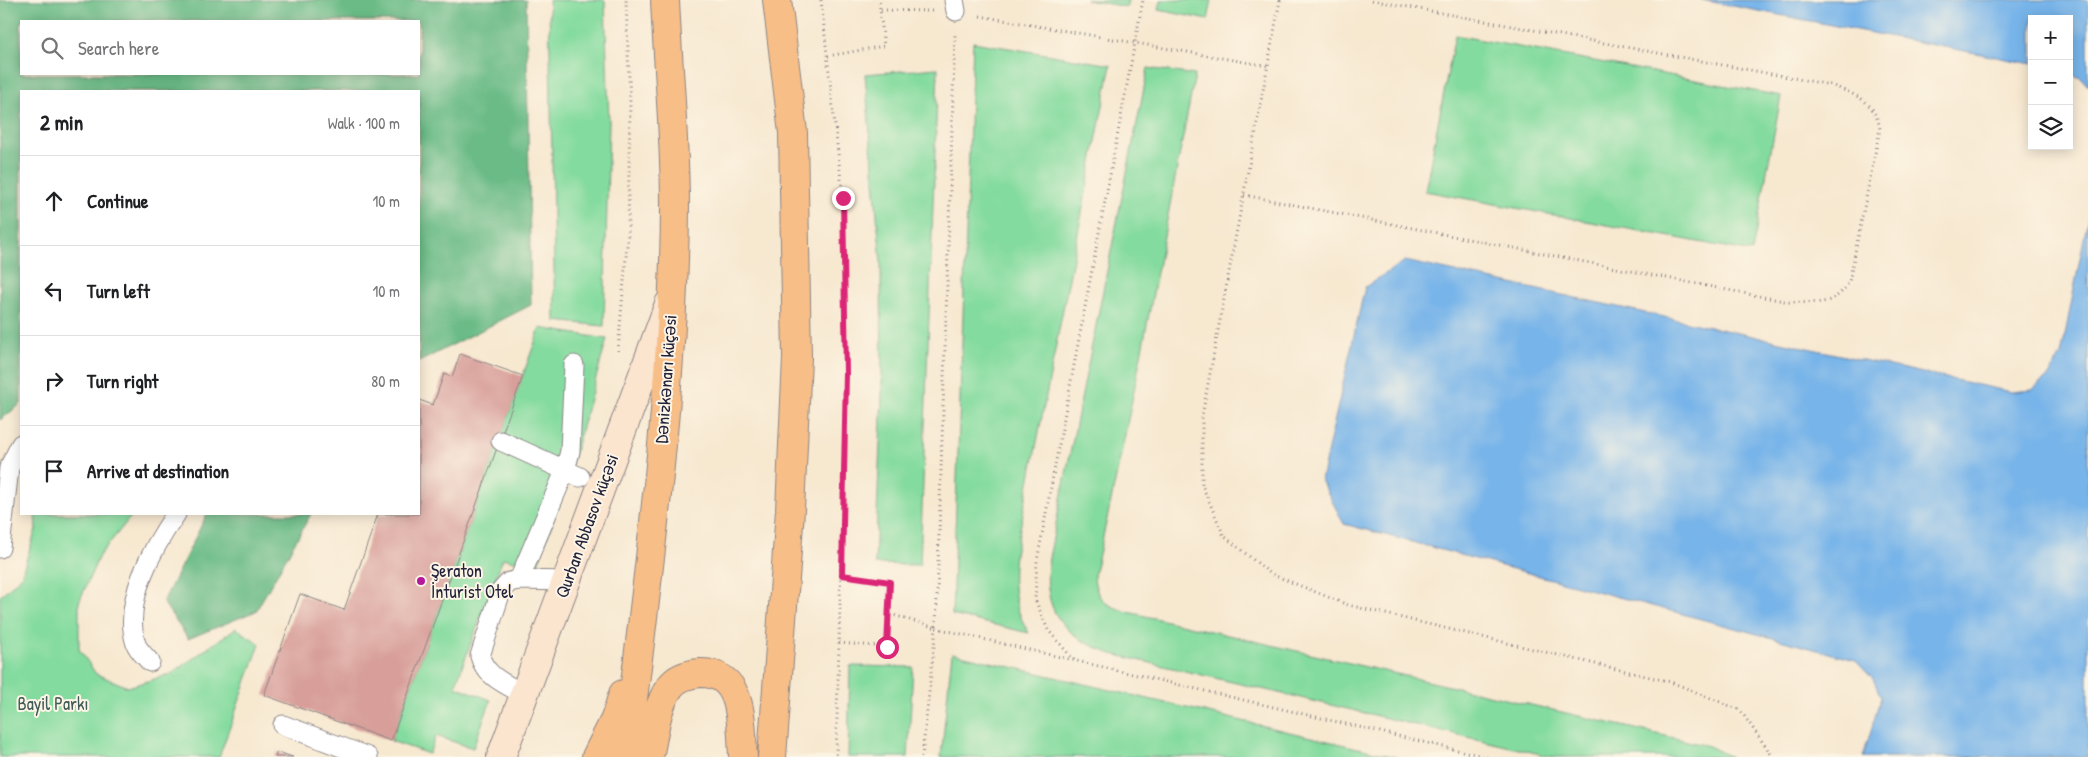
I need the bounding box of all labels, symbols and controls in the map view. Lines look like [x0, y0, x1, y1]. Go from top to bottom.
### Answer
map controls [2028, 15, 2073, 150]
button: + [2028, 15, 2073, 60]
search box [20, 20, 420, 75]
icon: search [38, 34, 66, 62]
text: Search here [78, 35, 159, 61]
button: − [2028, 60, 2073, 105]
button: layers [2028, 105, 2073, 150]
text: 2 min [40, 108, 83, 137]
text: Walk · 100 m [328, 112, 400, 134]
icon: ahead [40, 187, 68, 215]
route end [832, 187, 855, 210]
text: Continue [87, 188, 148, 214]
text: 10 m [372, 190, 400, 212]
icon: left [40, 277, 68, 305]
text: Turn left [87, 278, 150, 304]
text: 10 m [372, 280, 400, 302]
street label: Dənizkənarı küçəsi [649, 314, 682, 444]
icon: right [40, 367, 68, 395]
text: Turn right [87, 368, 158, 394]
text: 80 m [371, 370, 400, 392]
street label: Qurban Abbasov küçəsi [549, 450, 624, 601]
icon: arrive [40, 457, 68, 485]
text: Arrive at destination [87, 458, 229, 484]
place label: Şeraton İnturist Otel [431, 558, 513, 604]
marker: Şeraton İnturist Otel [415, 575, 427, 587]
route start [876, 636, 899, 659]
park label: Bayil Parkı [18, 691, 88, 716]

